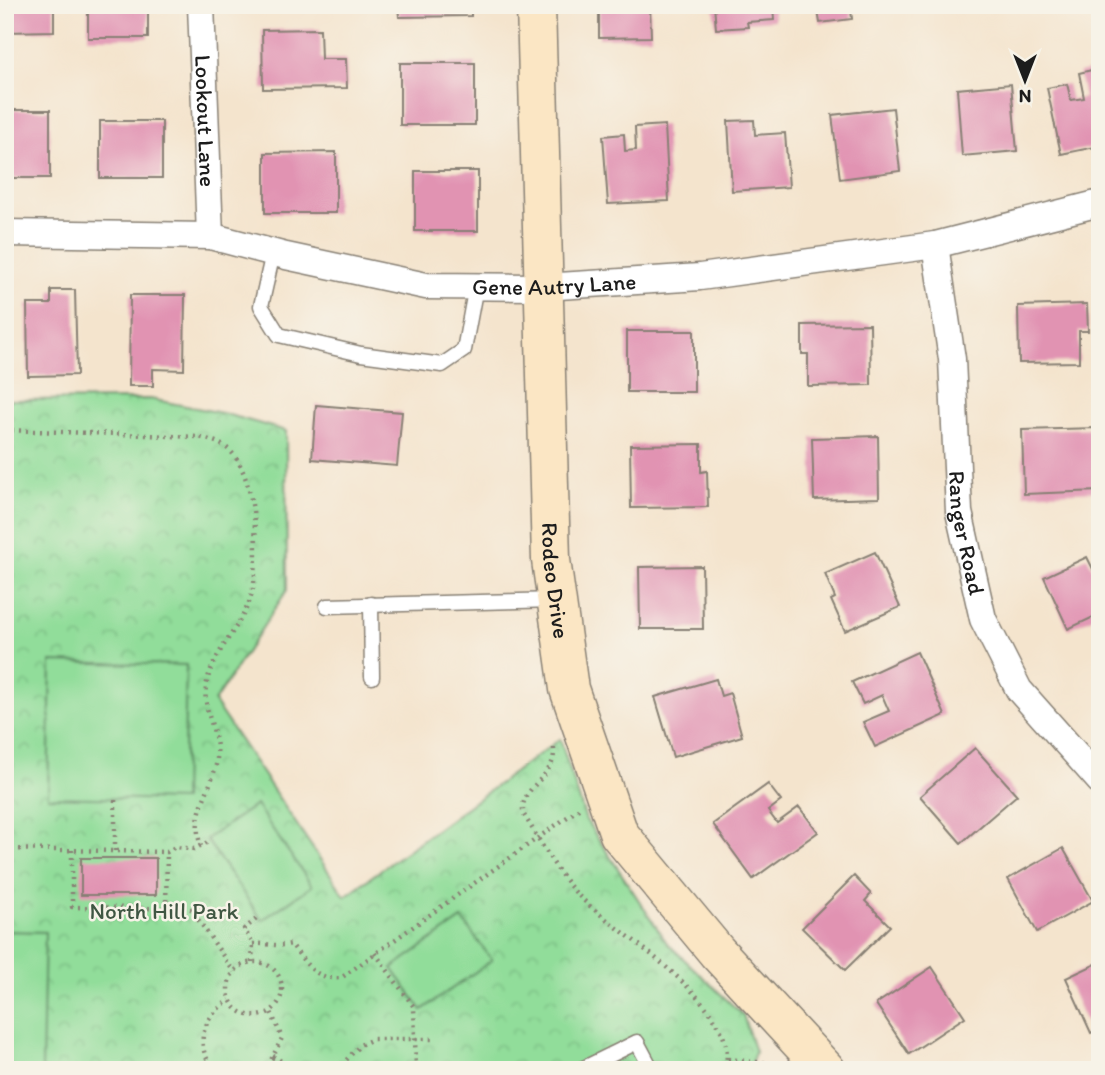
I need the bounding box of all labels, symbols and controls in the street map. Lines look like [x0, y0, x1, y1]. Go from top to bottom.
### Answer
north arrow [990, 46, 1060, 116]
street label: Lookout Lane [189, 54, 222, 188]
text: N [1019, 85, 1031, 108]
street label: Gene Autry Lane [472, 267, 637, 301]
street label: Ranger Road [943, 470, 991, 598]
street label: Rodeo Drive [536, 522, 576, 640]
park label: North Hill Park [90, 897, 239, 925]

